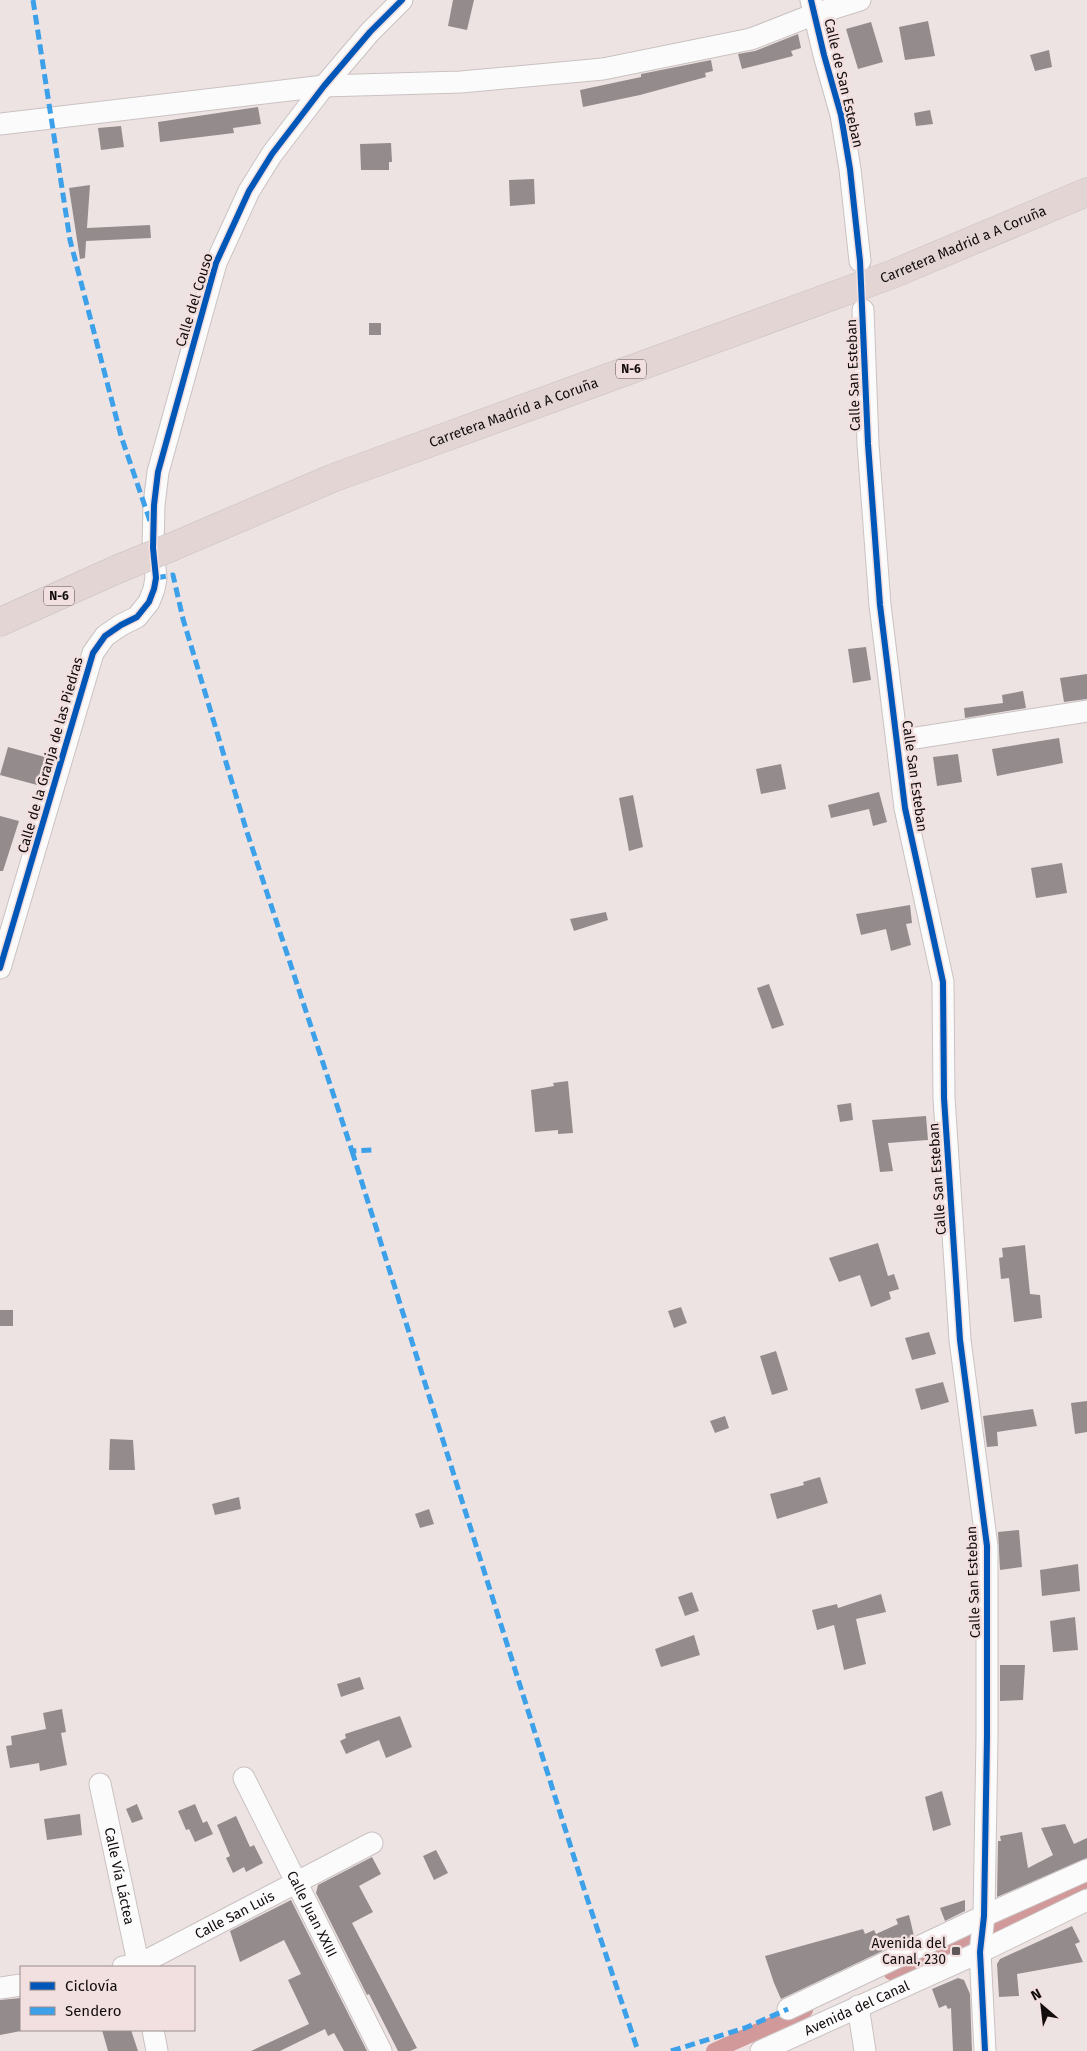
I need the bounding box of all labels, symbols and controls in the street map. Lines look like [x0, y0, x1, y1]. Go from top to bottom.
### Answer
street label: Calle de San Esteban [820, 17, 867, 149]
street label: Carretera Madrid a A Coruña [878, 202, 1049, 287]
street label: Calle del Couso [172, 251, 217, 349]
street label: Calle San Esteban [843, 319, 864, 431]
road number: N-6 [616, 359, 646, 378]
street label: Carretera Madrid a A Coruña [427, 374, 601, 451]
road number: N-6 [44, 586, 74, 606]
street label: Calle de la Granja de las Piedras [14, 655, 87, 855]
street label: Calle San Esteban [898, 719, 931, 833]
street label: Calle San Esteban [925, 1122, 950, 1236]
street label: Calle San Esteban [963, 1526, 984, 1638]
street label: Calle Vía Láctea [100, 1826, 138, 1926]
street label: Calle Juan XXIII [283, 1868, 340, 1960]
street label: Calle San Luis [192, 1887, 278, 1943]
place label: Avenida del Canal, 230 [872, 1935, 946, 1968]
marker: Avenida del Canal, 230 [950, 1945, 962, 1957]
legend [20, 1966, 195, 2031]
text: Ciclovía [65, 1977, 118, 1995]
street label: Avenida del Canal [802, 1977, 912, 2039]
north arrow [1017, 1981, 1067, 2031]
text: N [1028, 1985, 1044, 2005]
text: Sendero [65, 2002, 121, 2020]

